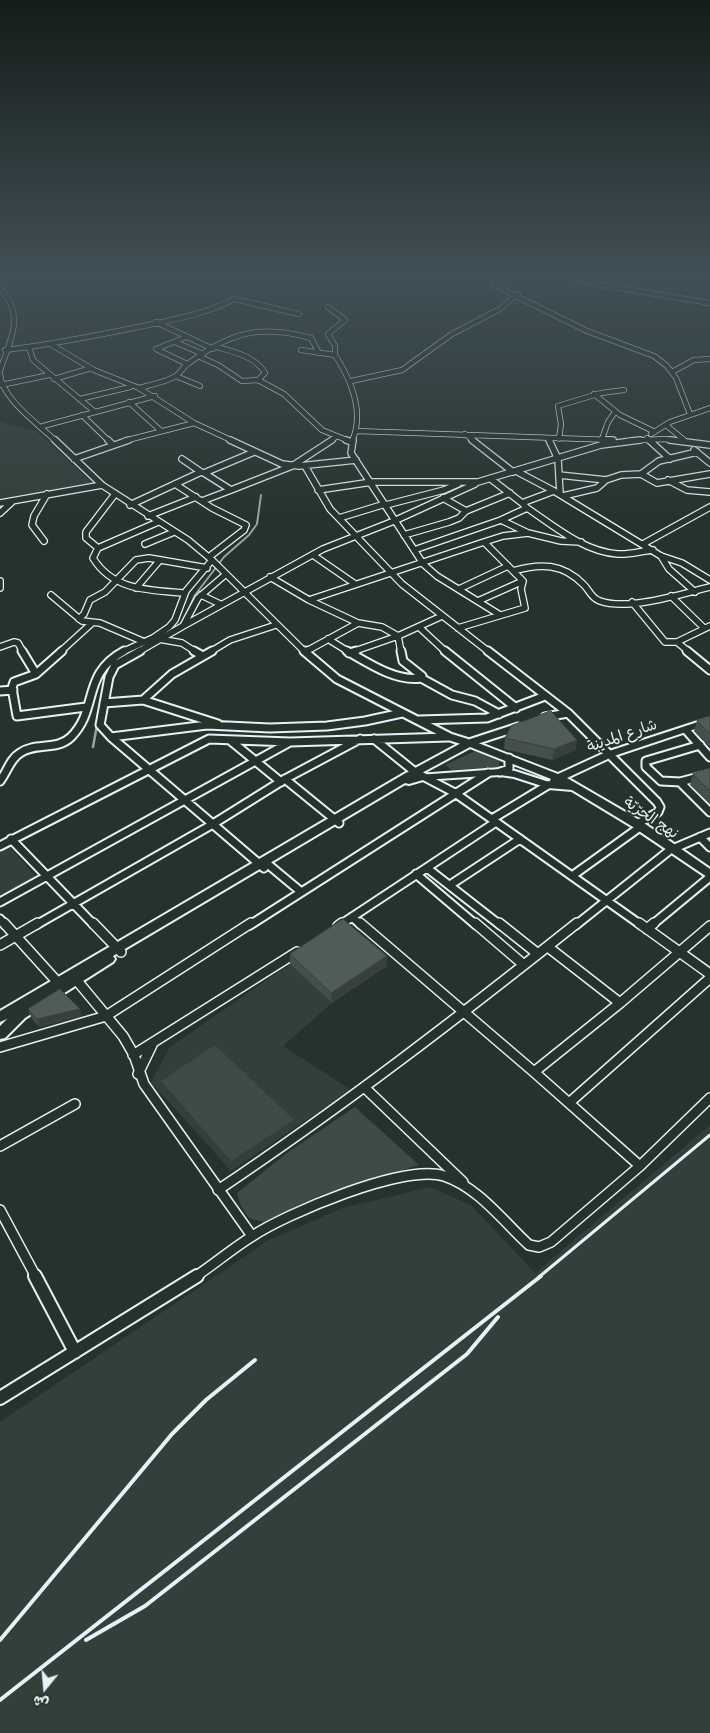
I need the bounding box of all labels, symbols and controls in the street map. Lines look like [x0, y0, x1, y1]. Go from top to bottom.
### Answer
street label: شارع المدينة [585, 716, 659, 756]
street label: نهج الحرّيّة [620, 793, 682, 843]
north arrow [20, 1663, 70, 1713]
text: ش [31, 1691, 51, 1713]

